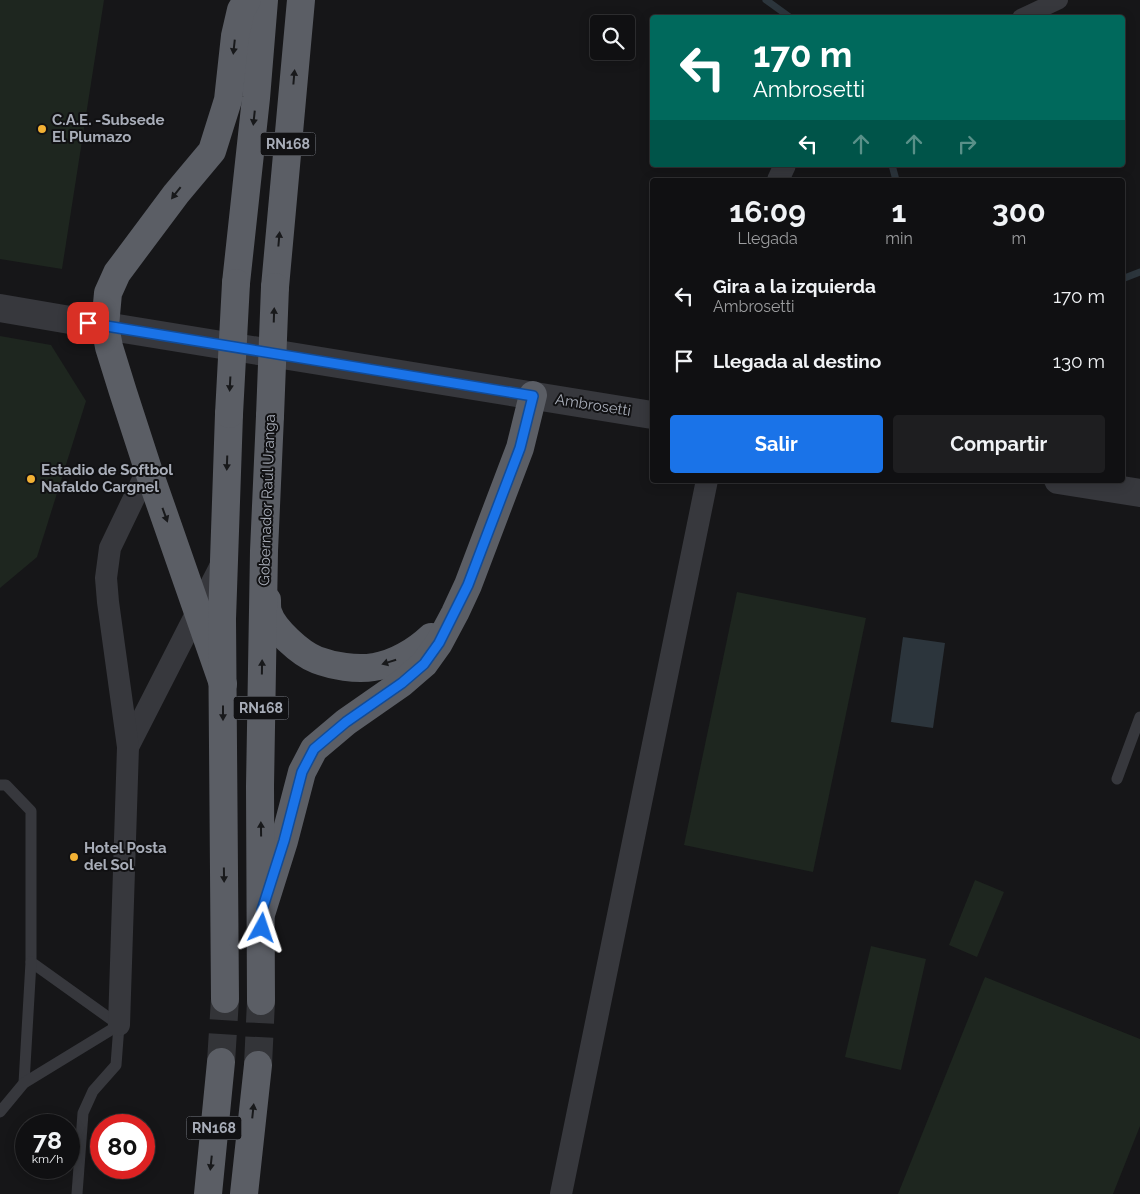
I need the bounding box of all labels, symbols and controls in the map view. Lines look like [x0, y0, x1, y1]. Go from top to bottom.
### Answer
map controls [590, 15, 635, 60]
button: search [590, 15, 635, 60]
text: 170 m [753, 34, 852, 75]
icon: left [670, 35, 735, 100]
one-way arrow [230, 39, 238, 55]
one-way arrow [290, 69, 298, 85]
text: Ambrosetti [753, 76, 865, 102]
place label: C.A.E. -Subsede El Plumazo [52, 111, 164, 146]
one-way arrow [249, 111, 257, 127]
marker: C.A.E. -Subsede El Plumazo [36, 123, 48, 135]
icon: left [794, 130, 822, 158]
icon: ahead [847, 130, 875, 158]
icon: ahead [900, 130, 928, 158]
icon: right [953, 130, 981, 158]
road number: RN168 [260, 132, 316, 156]
one-way arrow [171, 187, 182, 200]
text: 16:09 [729, 194, 806, 229]
text: 1 [892, 194, 906, 229]
text: 300 [992, 194, 1046, 229]
text: Llegada [737, 229, 798, 248]
text: min [885, 229, 913, 248]
text: m [1011, 229, 1026, 248]
one-way arrow [276, 231, 284, 247]
text: Gira a la izquierda [713, 275, 876, 297]
icon: left [670, 282, 698, 310]
text: 170 m [1053, 285, 1105, 307]
text: Ambrosetti [713, 297, 795, 316]
pin [67, 302, 109, 344]
one-way arrow [270, 307, 278, 323]
icon: arrive [74, 309, 102, 337]
icon: arrive [670, 347, 698, 375]
text: Llegada al destino [713, 350, 881, 372]
text: 130 m [1053, 350, 1105, 372]
one-way arrow [226, 376, 234, 392]
street label: Ambrosetti [554, 390, 632, 420]
street label: Gobernador Raúl Uranga [255, 414, 279, 586]
button: Salir [670, 415, 883, 473]
button: Compartir [893, 415, 1105, 473]
one-way arrow [223, 455, 231, 471]
place label: Estadio de Softbol Nafaldo Cargnel [41, 461, 173, 496]
marker: Estadio de Softbol Nafaldo Cargnel [25, 473, 37, 485]
one-way arrow [161, 508, 169, 523]
one-way arrow [258, 659, 266, 675]
one-way arrow [381, 659, 396, 667]
road number: RN168 [234, 696, 288, 720]
one-way arrow [219, 705, 227, 721]
one-way arrow [257, 821, 265, 837]
place label: Hotel Posta del Sol [84, 839, 167, 874]
marker: Hotel Posta del Sol [68, 851, 80, 863]
one-way arrow [221, 868, 229, 884]
position arrow [235, 901, 287, 953]
one-way arrow [249, 1102, 257, 1118]
speed limit sign: 80 [90, 1114, 155, 1179]
road number: RN168 [186, 1116, 242, 1140]
text: 78 [33, 1125, 62, 1155]
text: km/h [32, 1152, 63, 1166]
one-way arrow [207, 1155, 215, 1171]

